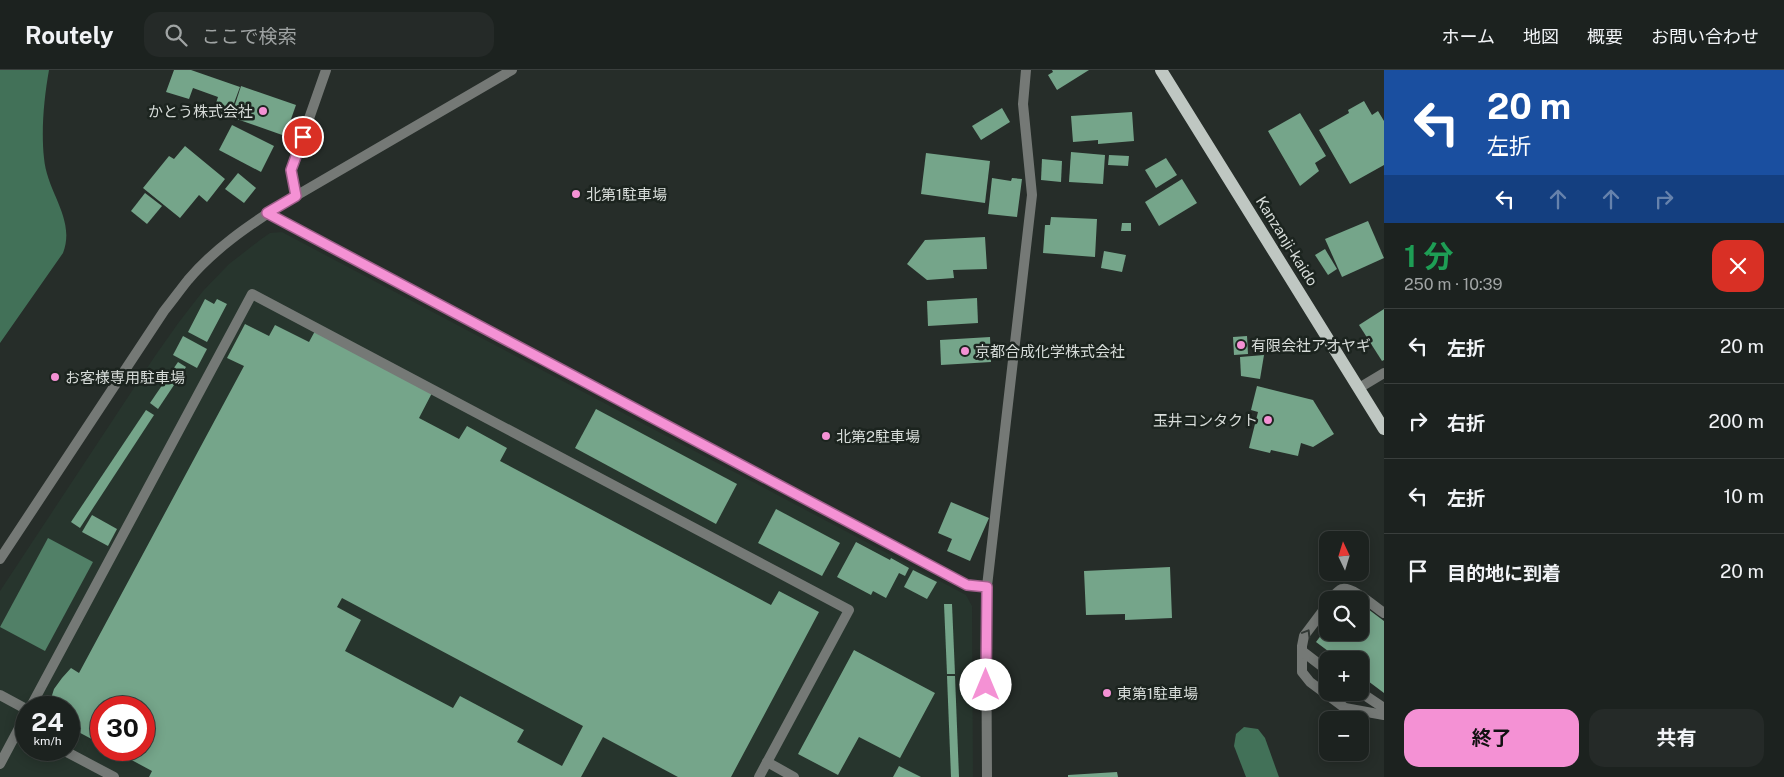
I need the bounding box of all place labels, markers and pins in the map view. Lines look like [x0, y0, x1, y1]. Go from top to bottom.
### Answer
place label: かとう株式会社 [148, 103, 253, 120]
marker: かとう株式会社 [257, 105, 269, 117]
pin [282, 116, 324, 158]
place label: 北第1駐車場 [586, 186, 667, 203]
marker: 北第1駐車場 [570, 188, 582, 200]
place label: 有限会社アオヤギ [1251, 337, 1371, 354]
marker: 有限会社アオヤギ [1235, 339, 1247, 351]
place label: 京都合成化学株式会社 [975, 343, 1125, 360]
marker: 京都合成化学株式会社 [959, 345, 971, 357]
place label: お客様専用駐車場 [65, 369, 185, 386]
marker: お客様専用駐車場 [49, 371, 61, 383]
place label: 玉井コンタクト [1153, 412, 1258, 429]
marker: 玉井コンタクト [1262, 414, 1274, 426]
place label: 北第2駐車場 [836, 428, 920, 445]
marker: 北第2駐車場 [820, 430, 832, 442]
place label: 東第1駐車場 [1117, 685, 1198, 702]
marker: 東第1駐車場 [1101, 687, 1113, 699]

